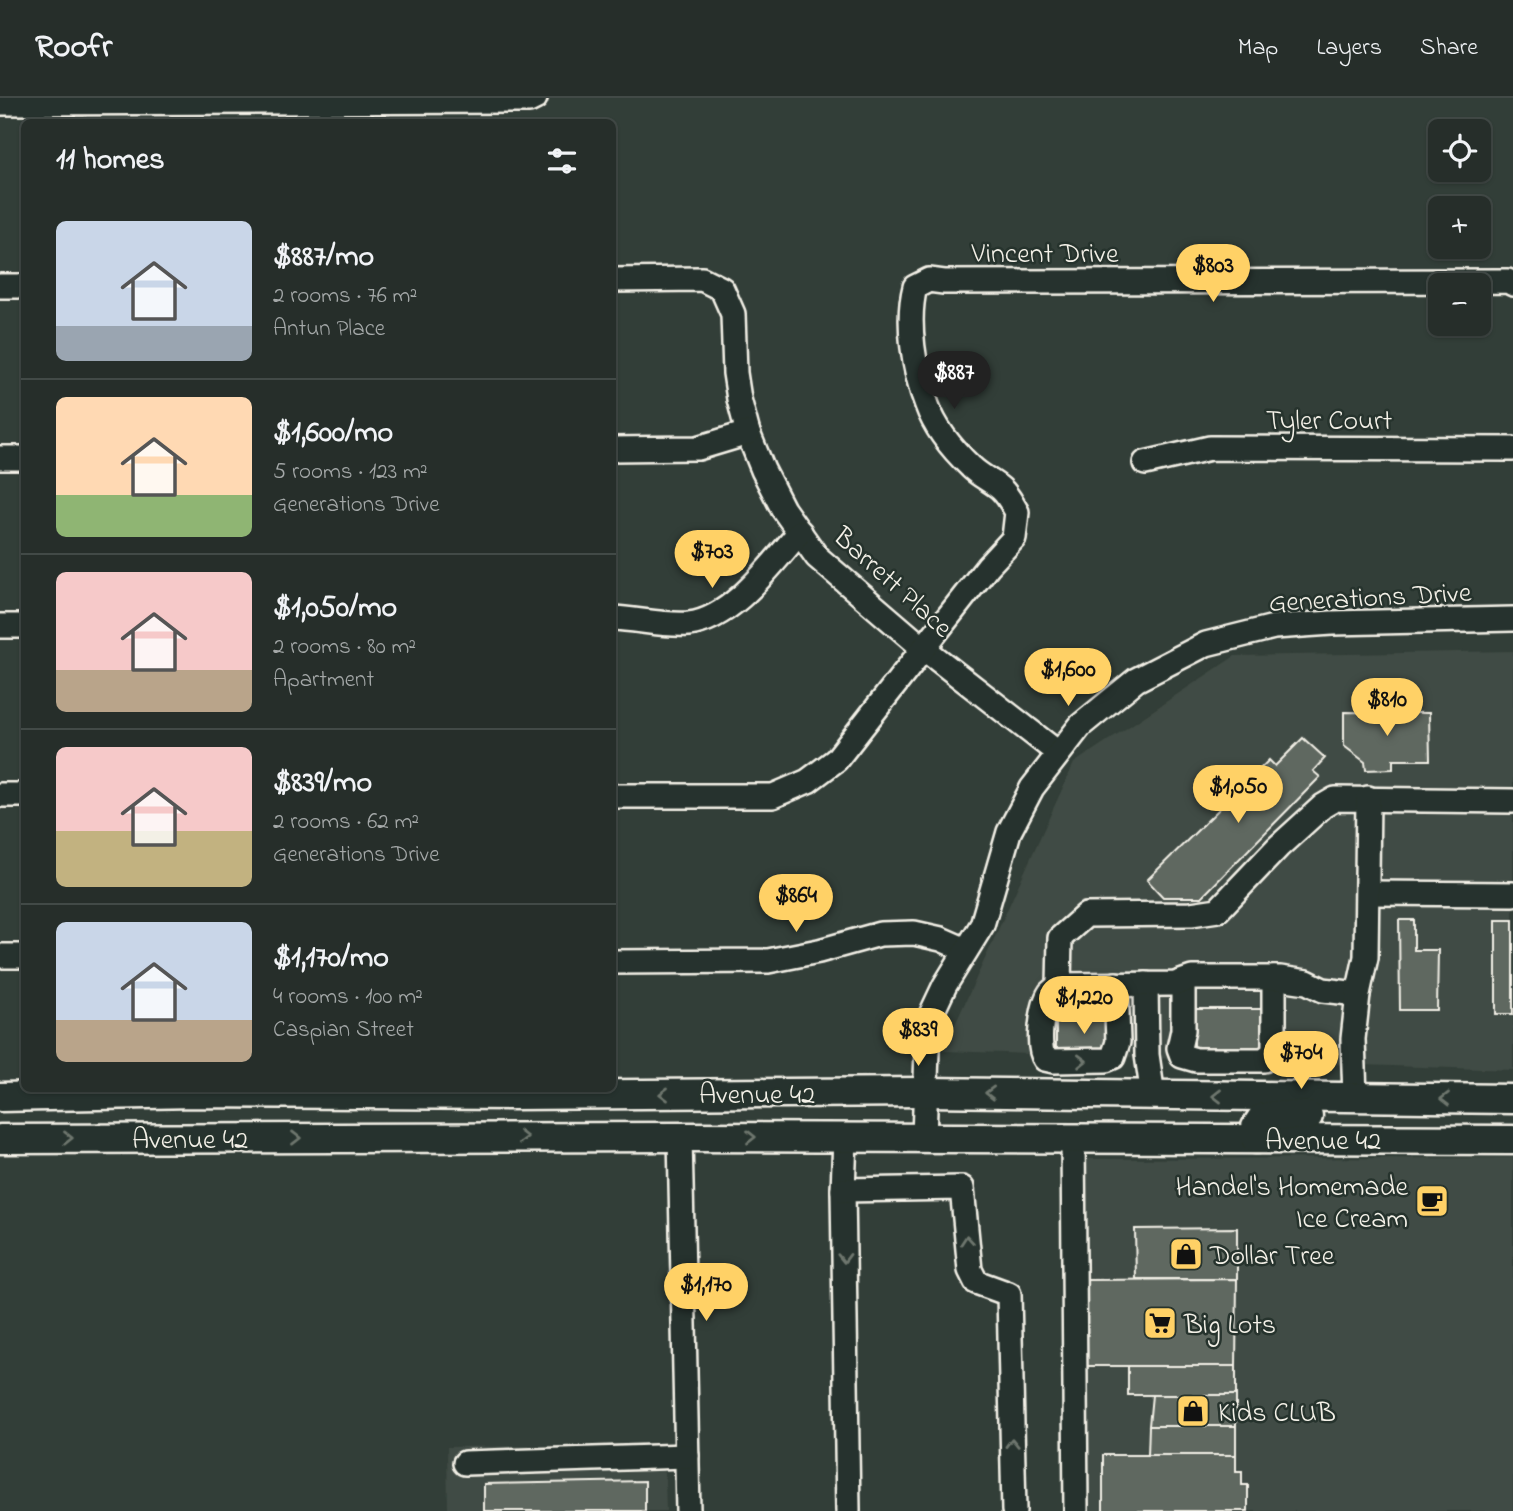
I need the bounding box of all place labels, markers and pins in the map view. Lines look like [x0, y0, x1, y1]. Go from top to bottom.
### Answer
pin: $803 [1172, 244, 1254, 304]
pin: $887 [913, 352, 995, 411]
pin: $703 [671, 531, 753, 590]
pin: $1,600 [1011, 648, 1125, 708]
pin: $810 [1346, 678, 1428, 738]
pin: $1,050 [1181, 766, 1295, 825]
pin: $864 [755, 874, 837, 934]
pin: $1,220 [1027, 976, 1141, 1036]
pin: $839 [877, 1009, 959, 1068]
pin: $704 [1260, 1032, 1342, 1091]
place label: Handel's Homemade Ice Cream [1175, 1168, 1408, 1241]
cafe icon: Handel's Homemade Ice Cream [1413, 1182, 1451, 1220]
shop icon: Dollar Tree [1167, 1235, 1205, 1273]
place label: Dollar Tree [1209, 1237, 1335, 1278]
pin: $1,170 [649, 1264, 763, 1323]
supermarket icon: Big Lots [1141, 1304, 1179, 1342]
place label: Big Lots [1183, 1306, 1276, 1347]
shop icon: Kids CLUB [1174, 1392, 1212, 1430]
place label: Kids CLUB [1218, 1394, 1336, 1435]

